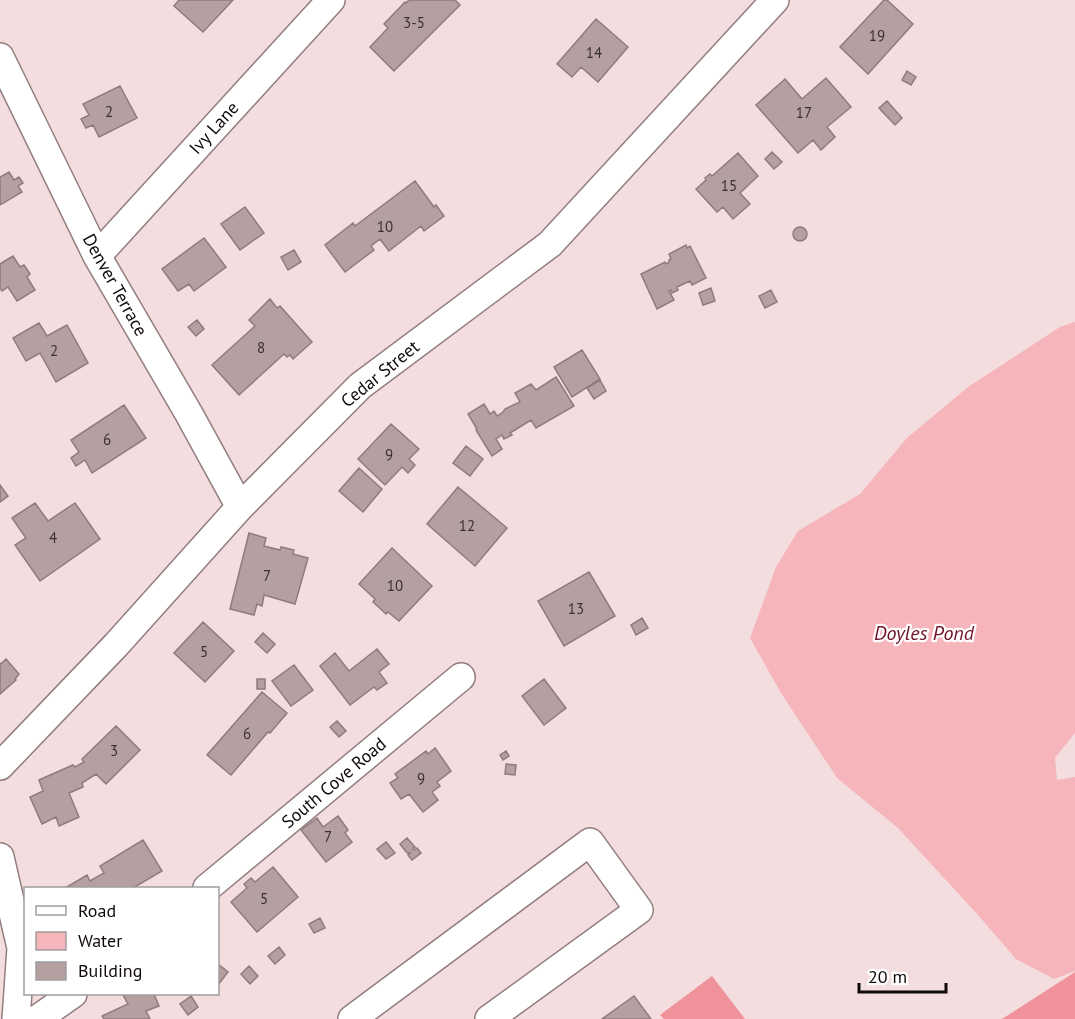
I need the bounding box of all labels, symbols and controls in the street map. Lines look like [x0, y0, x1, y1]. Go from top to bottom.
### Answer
house number: 3-5 [403, 13, 425, 32]
house number: 19 [869, 26, 885, 45]
house number: 14 [586, 43, 602, 62]
street label: Ivy Lane [184, 96, 243, 159]
house number: 2 [105, 102, 113, 121]
house number: 17 [796, 103, 812, 122]
house number: 15 [721, 176, 737, 195]
house number: 10 [377, 217, 393, 236]
street label: Denver Terrace [78, 229, 153, 340]
street label: Cedar Street [336, 335, 424, 412]
house number: 8 [257, 338, 265, 357]
house number: 2 [50, 341, 58, 360]
house number: 6 [103, 430, 111, 449]
house number: 9 [385, 445, 393, 464]
house number: 12 [459, 516, 475, 535]
house number: 4 [49, 528, 57, 547]
house number: 7 [263, 566, 271, 585]
house number: 10 [387, 576, 403, 595]
house number: 13 [568, 599, 584, 618]
water label: Doyles Pond [874, 620, 975, 646]
house number: 5 [200, 642, 208, 661]
house number: 6 [243, 724, 251, 743]
street label: South Cove Road [277, 732, 391, 833]
house number: 3 [110, 741, 118, 760]
house number: 9 [417, 769, 425, 788]
house number: 7 [324, 827, 332, 846]
legend [24, 887, 219, 995]
house number: 5 [260, 889, 268, 908]
text: Road [78, 899, 116, 922]
text: Water [78, 929, 122, 952]
scale bar [859, 956, 946, 994]
text: Building [78, 959, 142, 982]
text: 20 m [868, 965, 907, 988]

